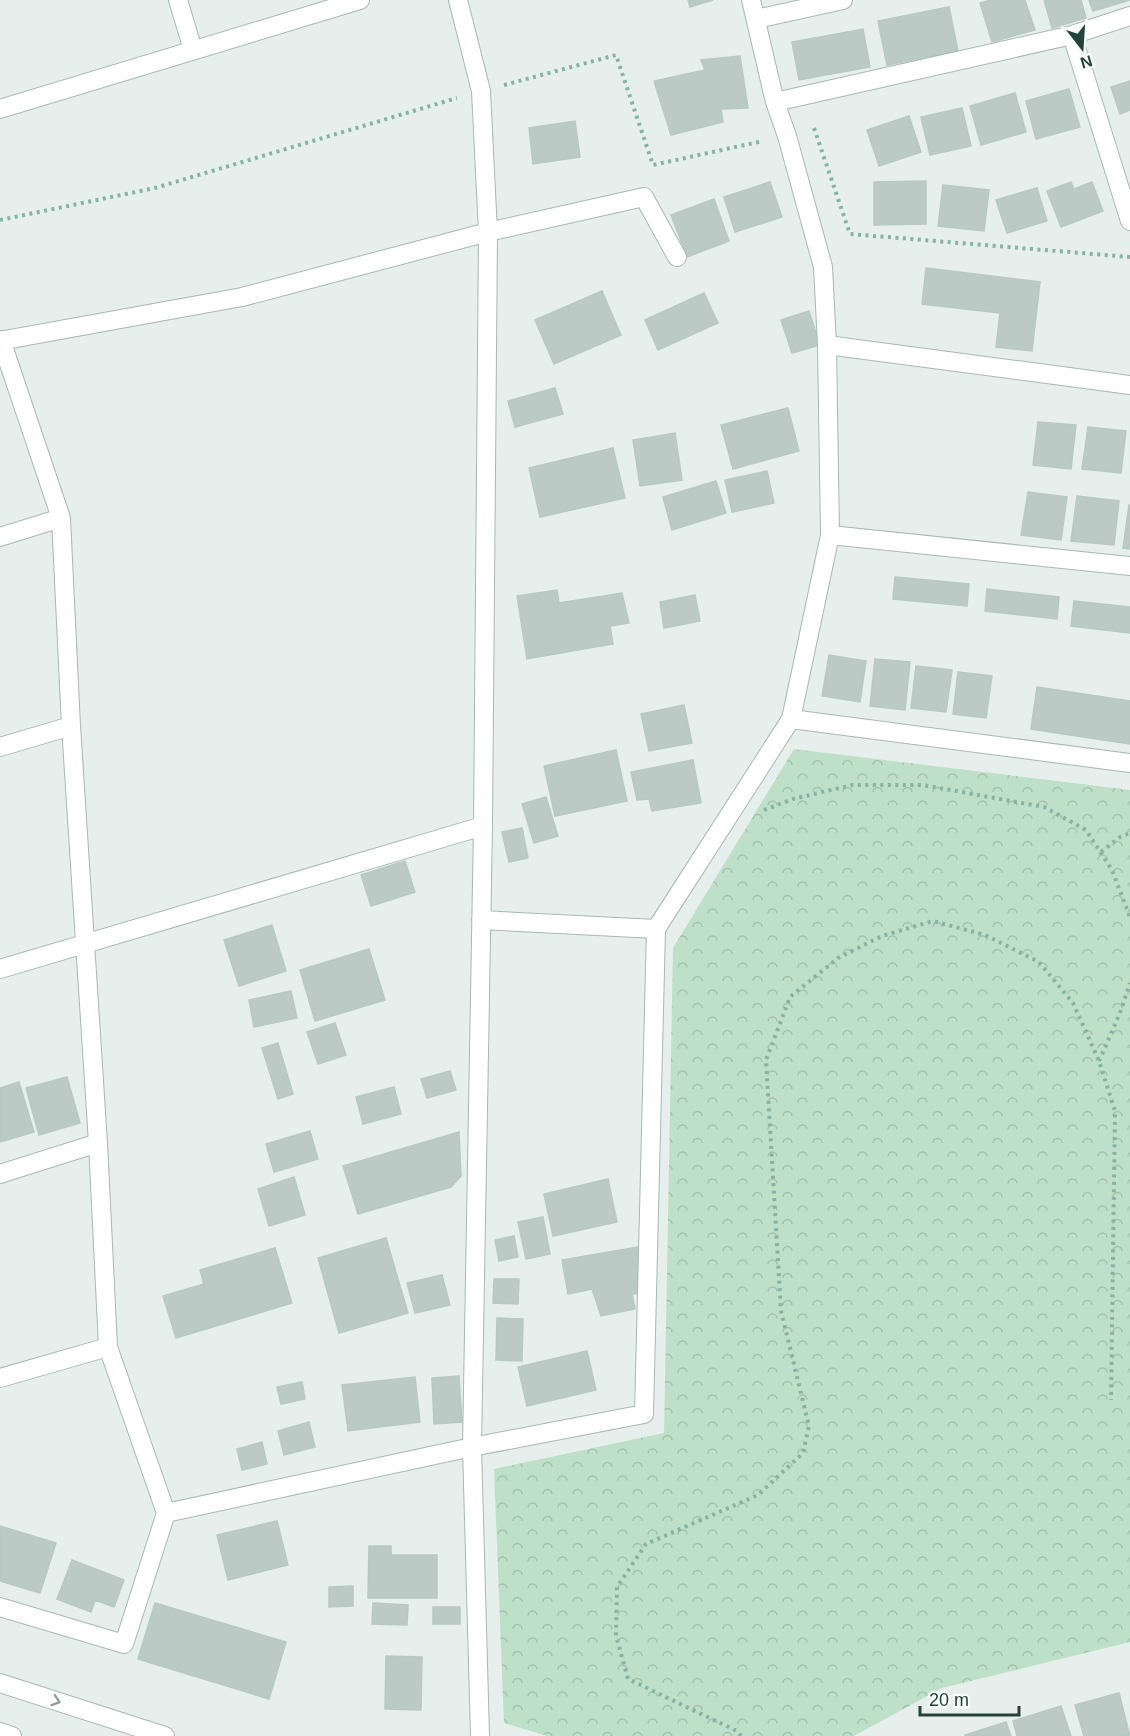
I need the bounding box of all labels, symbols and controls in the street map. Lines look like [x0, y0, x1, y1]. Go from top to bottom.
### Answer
north arrow [1052, 18, 1112, 78]
text: N [1078, 52, 1094, 72]
scale bar [920, 1679, 1019, 1717]
text: 20 m [929, 1690, 969, 1710]
one-way arrow [50, 1694, 61, 1706]

